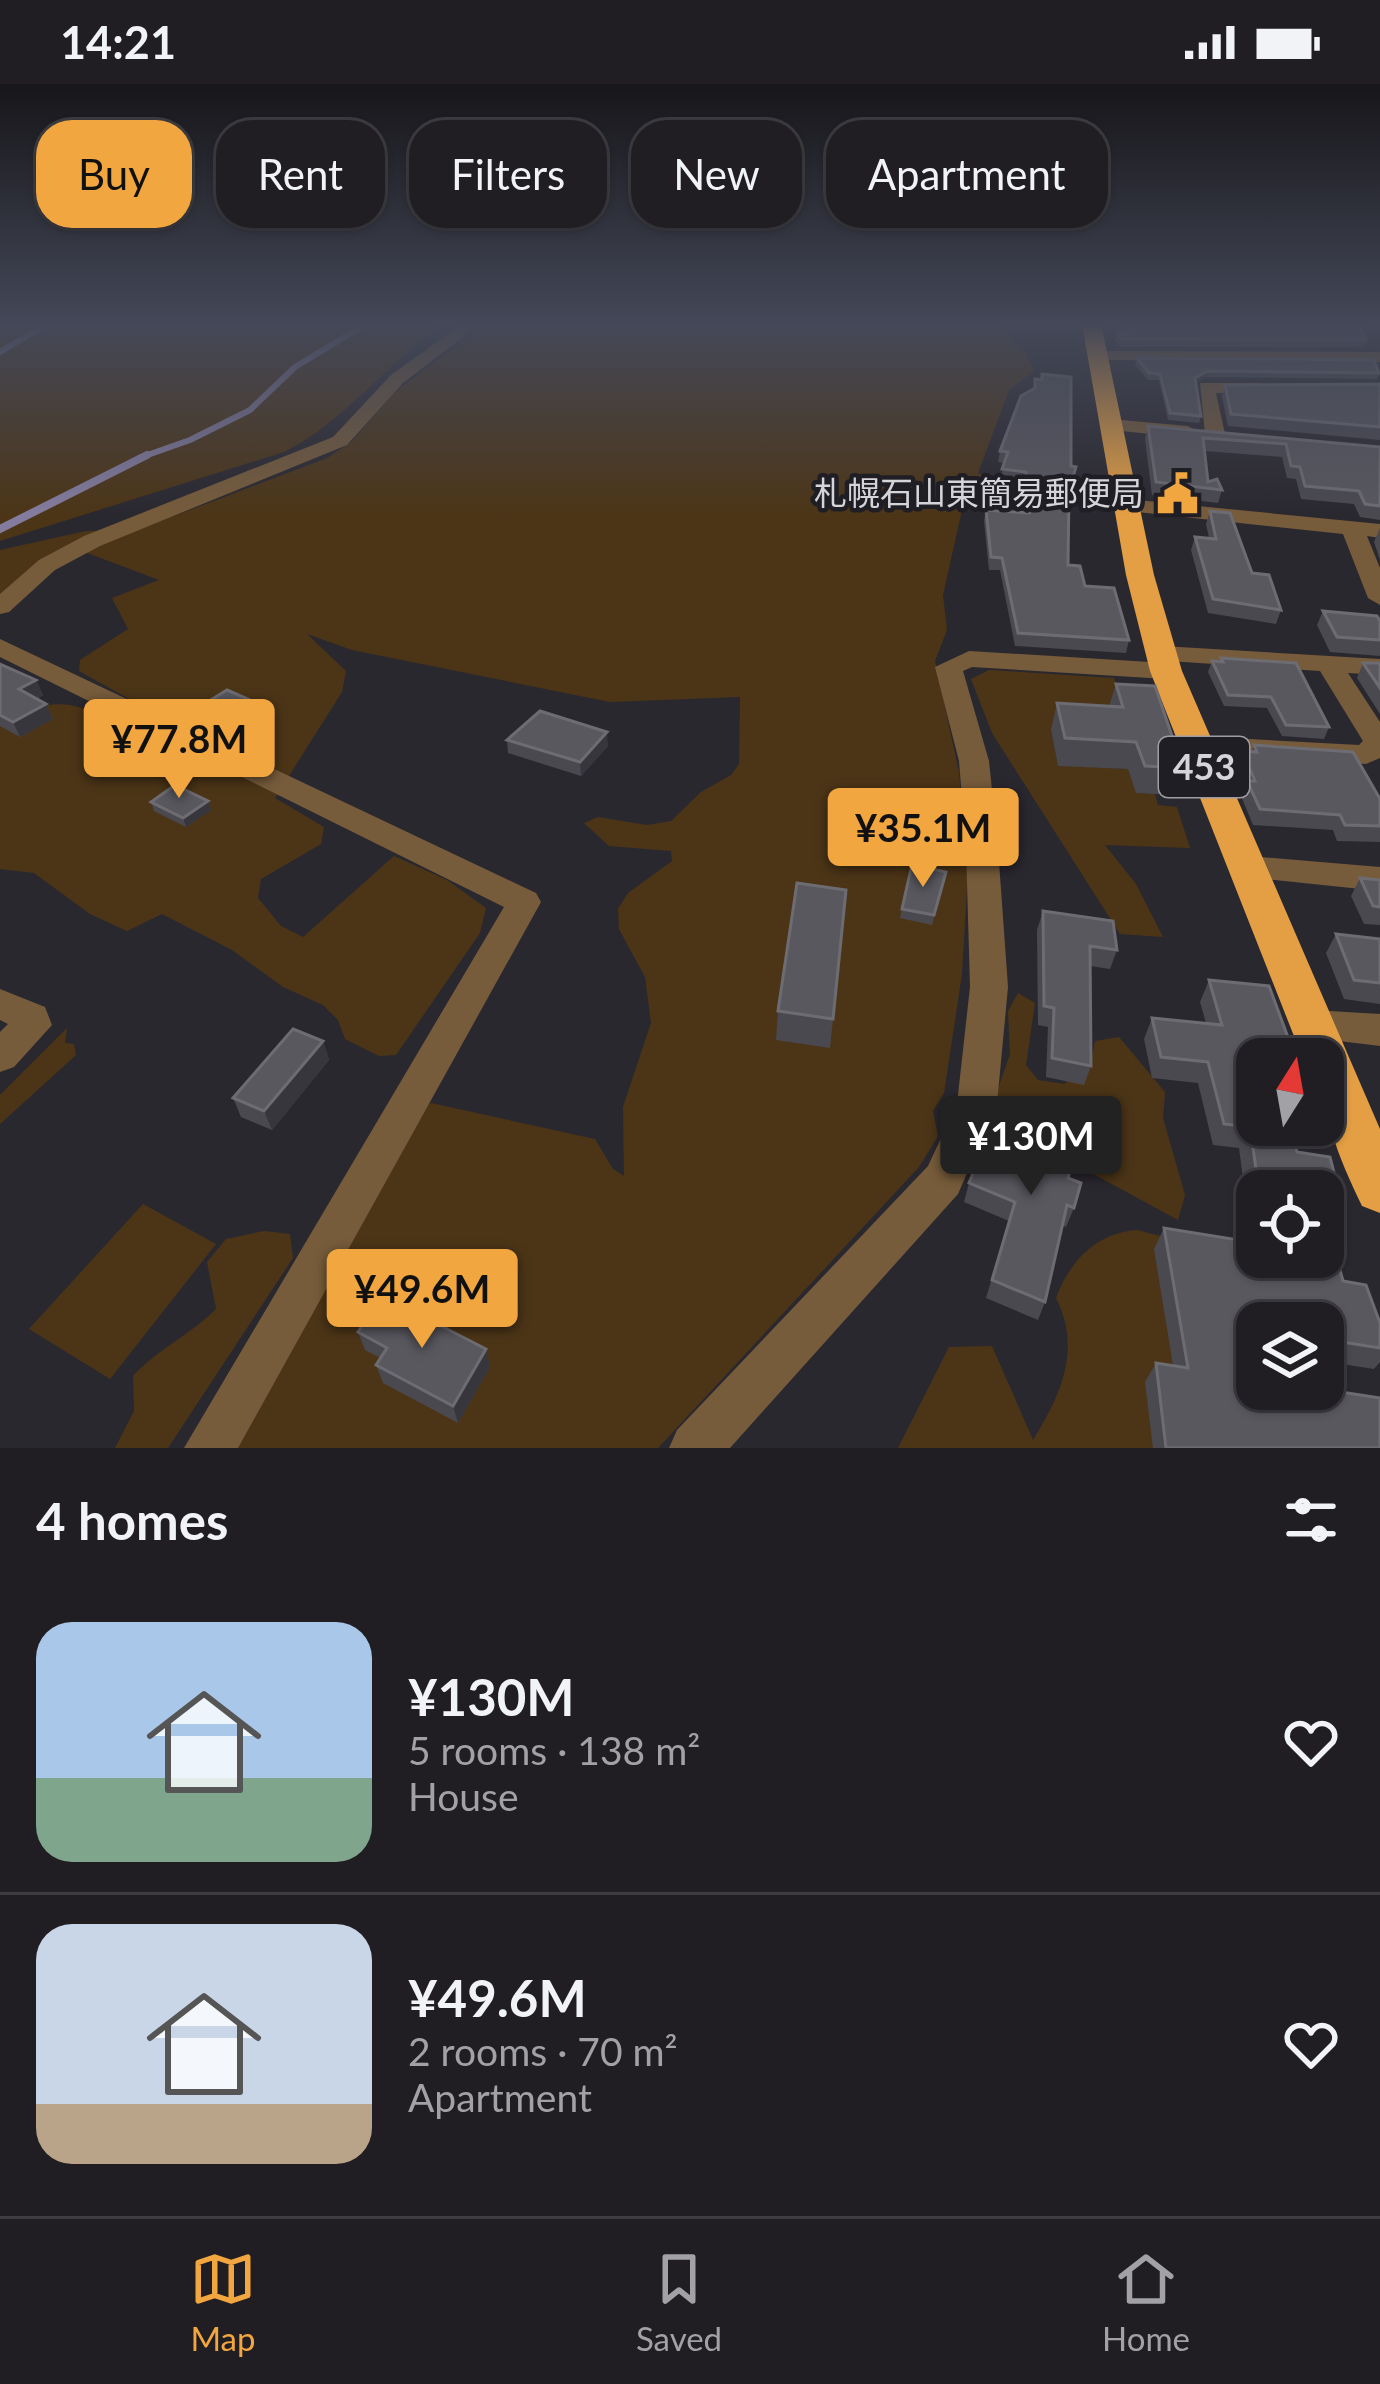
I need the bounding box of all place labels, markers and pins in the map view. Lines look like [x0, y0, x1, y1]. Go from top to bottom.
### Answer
public building icon: 札幌石山東簡易郵便局 [1155, 470, 1201, 516]
place label: 札幌石山東簡易郵便局 [814, 472, 1144, 512]
pin: ¥77.8M [81, 699, 277, 801]
pin: ¥35.1M [825, 788, 1021, 890]
pin: ¥130M [947, 1096, 1115, 1198]
pin: ¥49.6M [324, 1249, 520, 1351]

